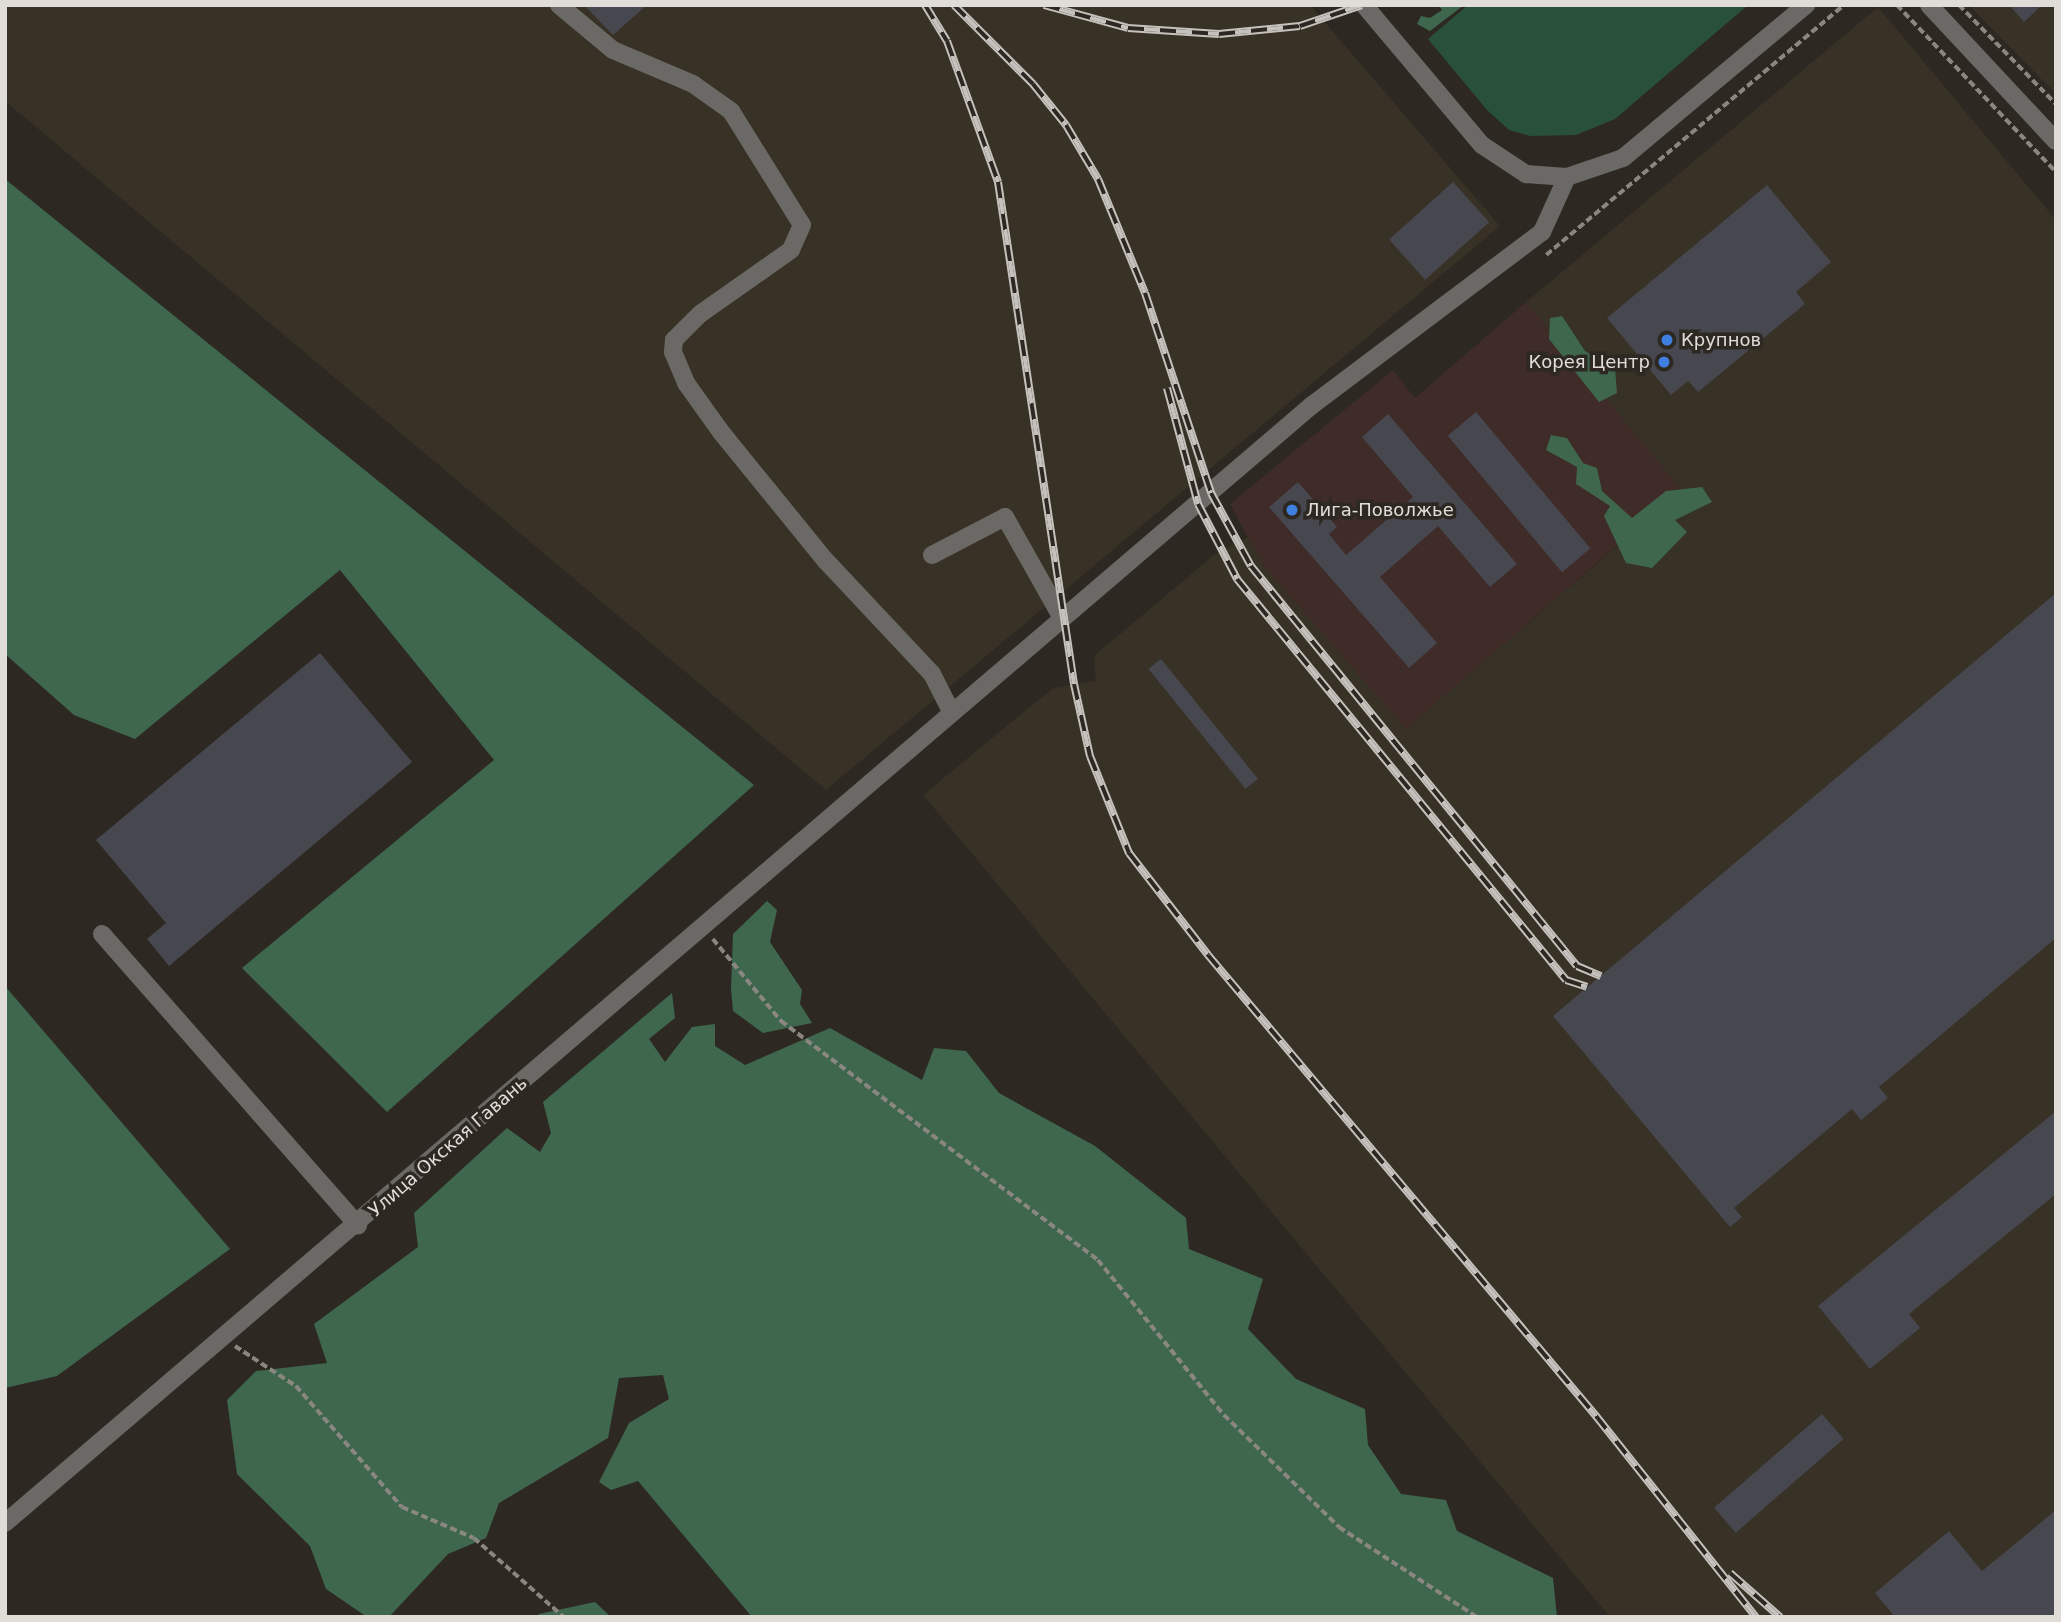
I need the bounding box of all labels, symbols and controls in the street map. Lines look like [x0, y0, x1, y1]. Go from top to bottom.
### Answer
place label: Крупнов [1681, 329, 1761, 351]
marker: Крупнов [1659, 332, 1675, 348]
place label: Корея Центр [1528, 351, 1650, 373]
marker: Корея Центр [1656, 354, 1672, 370]
place label: Лига-Поволжье [1306, 499, 1454, 521]
marker: Лига-Поволжье [1284, 502, 1300, 518]
street label: Улица Окская Гавань [364, 1072, 532, 1222]

